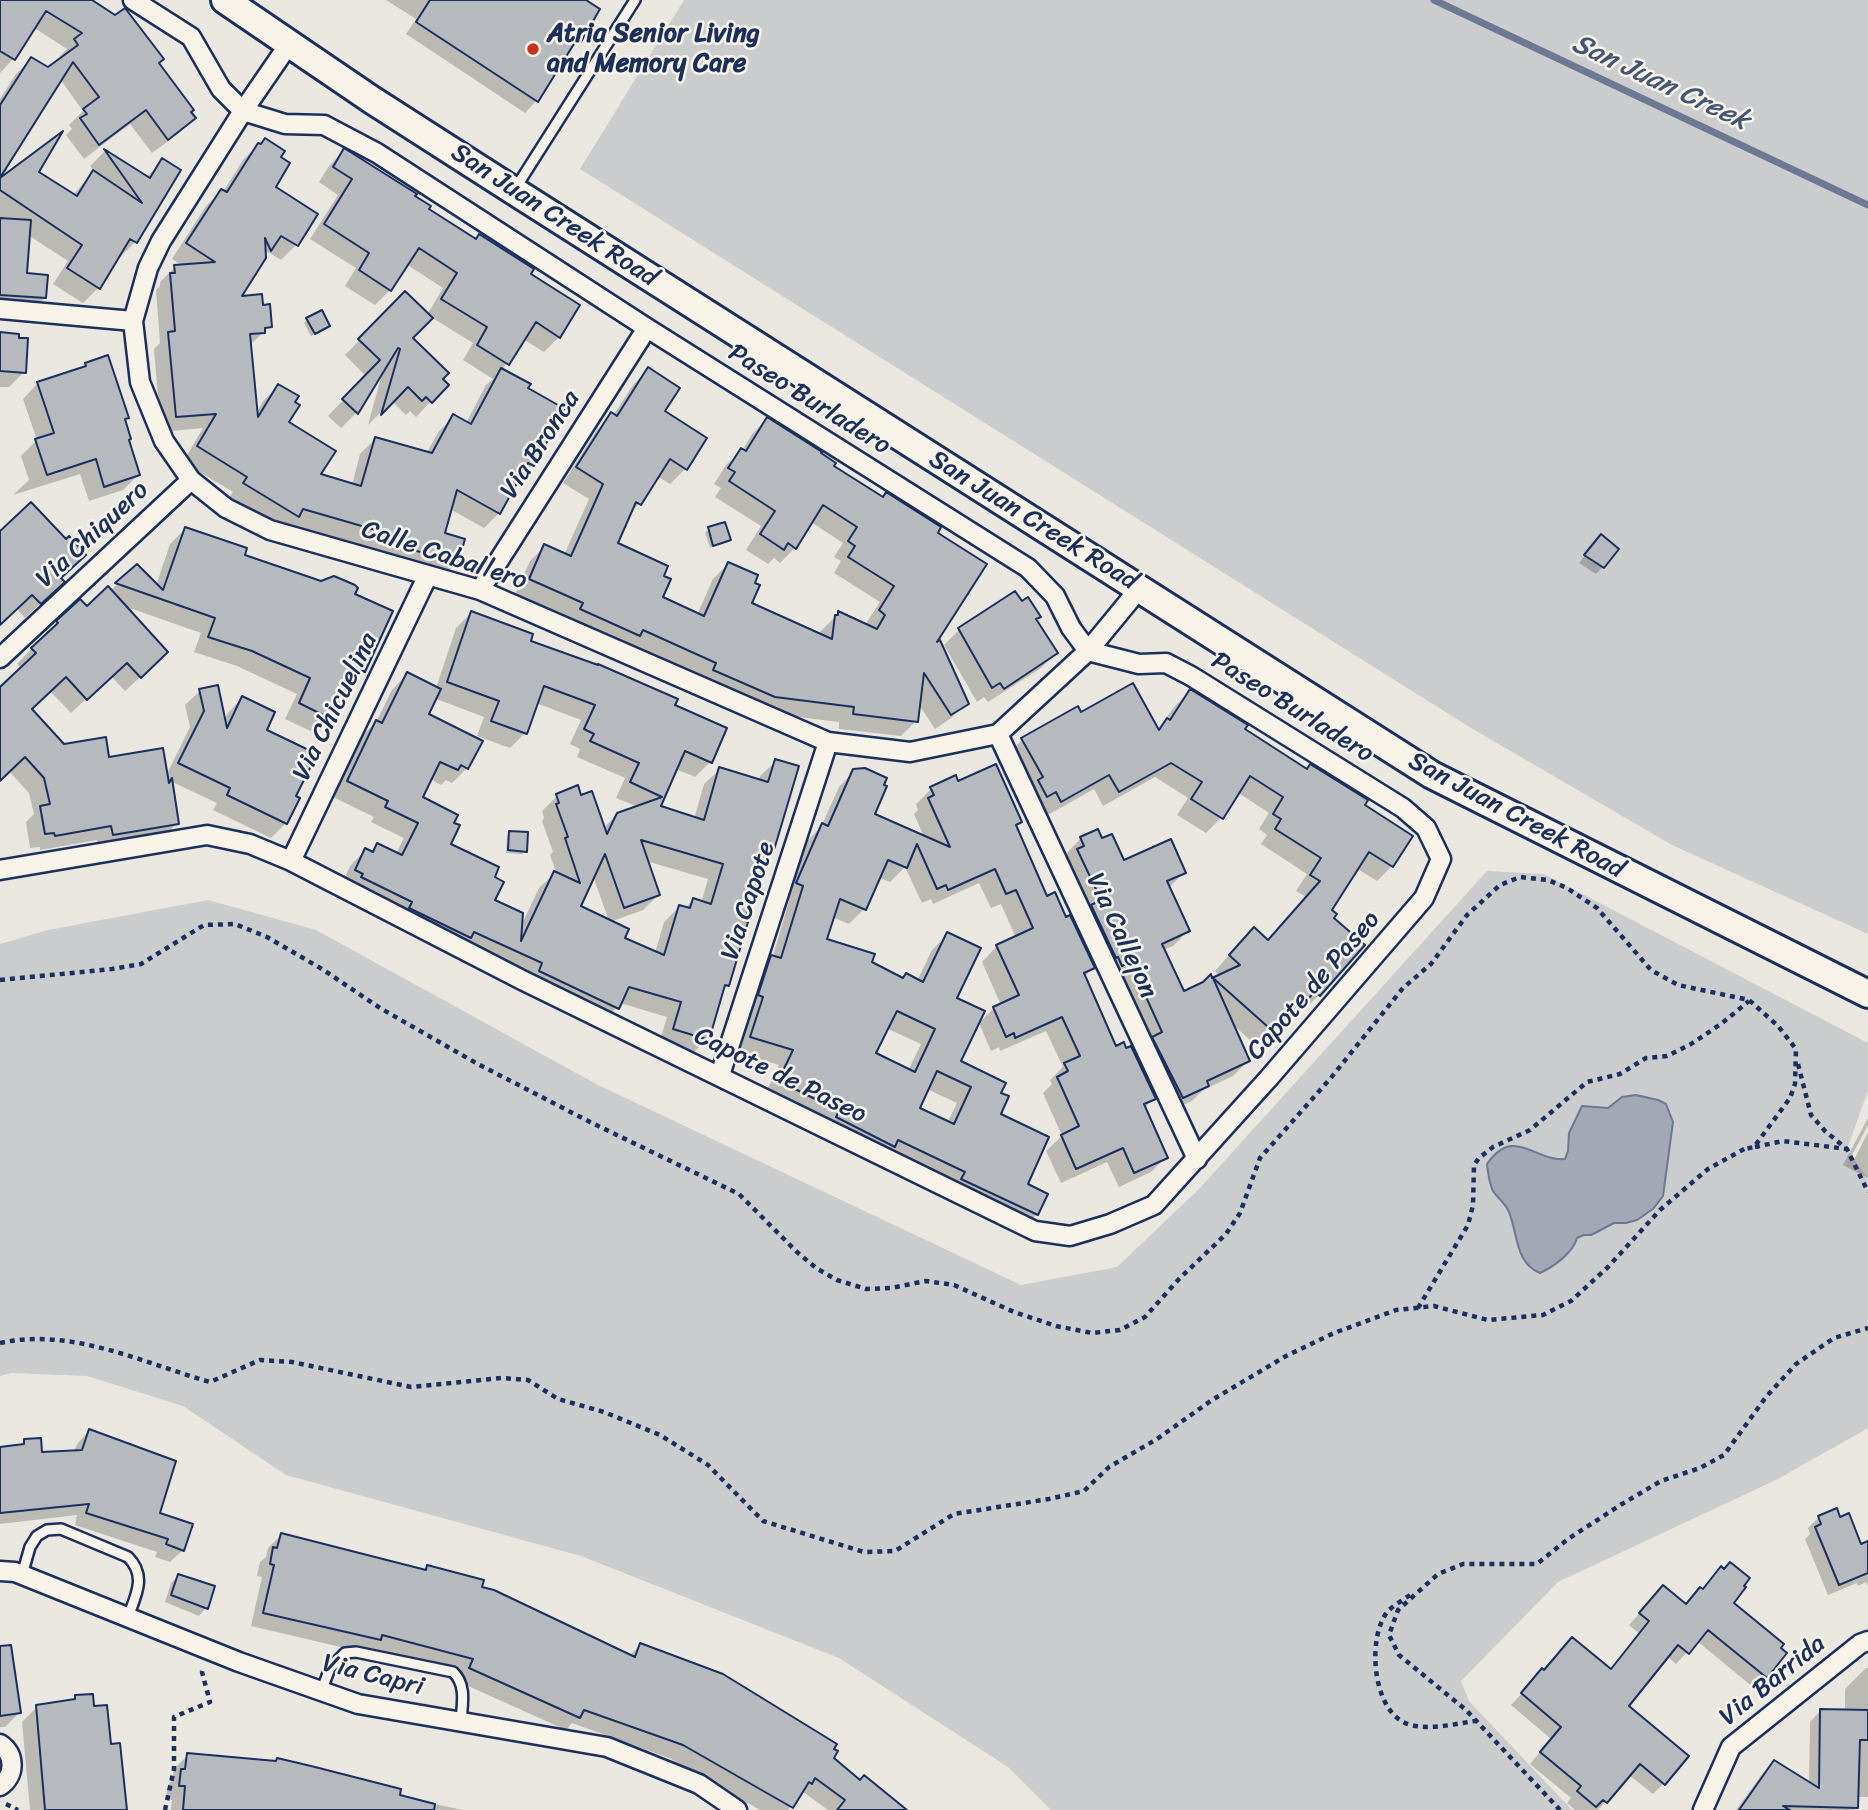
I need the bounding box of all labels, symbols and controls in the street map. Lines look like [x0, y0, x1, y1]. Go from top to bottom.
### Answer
place label: Atria Senior Living and Memory Care [547, 18, 760, 80]
water label: San Juan Creek [1566, 27, 1754, 139]
marker: Atria Senior Living and Memory Care [525, 41, 541, 57]
street label: San Juan Creek Road [445, 138, 663, 294]
street label: Paseo Burladero [722, 338, 896, 462]
street label: Via Bronca [494, 385, 588, 505]
street label: San Juan Creek Road [923, 444, 1143, 598]
street label: Via Chiquero [30, 475, 156, 595]
street label: Calle Caballero [357, 515, 531, 597]
street label: Via Chicuelina [287, 628, 385, 786]
street label: Paseo Burladero [1205, 646, 1379, 770]
street label: San Juan Creek Road [1403, 746, 1629, 886]
street label: Via Capote [715, 838, 783, 964]
street label: Via Callejon [1078, 869, 1164, 1003]
street label: Capote de Paseo [1241, 905, 1387, 1067]
street label: Capote de Paseo [689, 1021, 871, 1131]
street label: Via Barrida [1714, 1629, 1832, 1733]
street label: Via Capri [319, 1648, 427, 1704]

